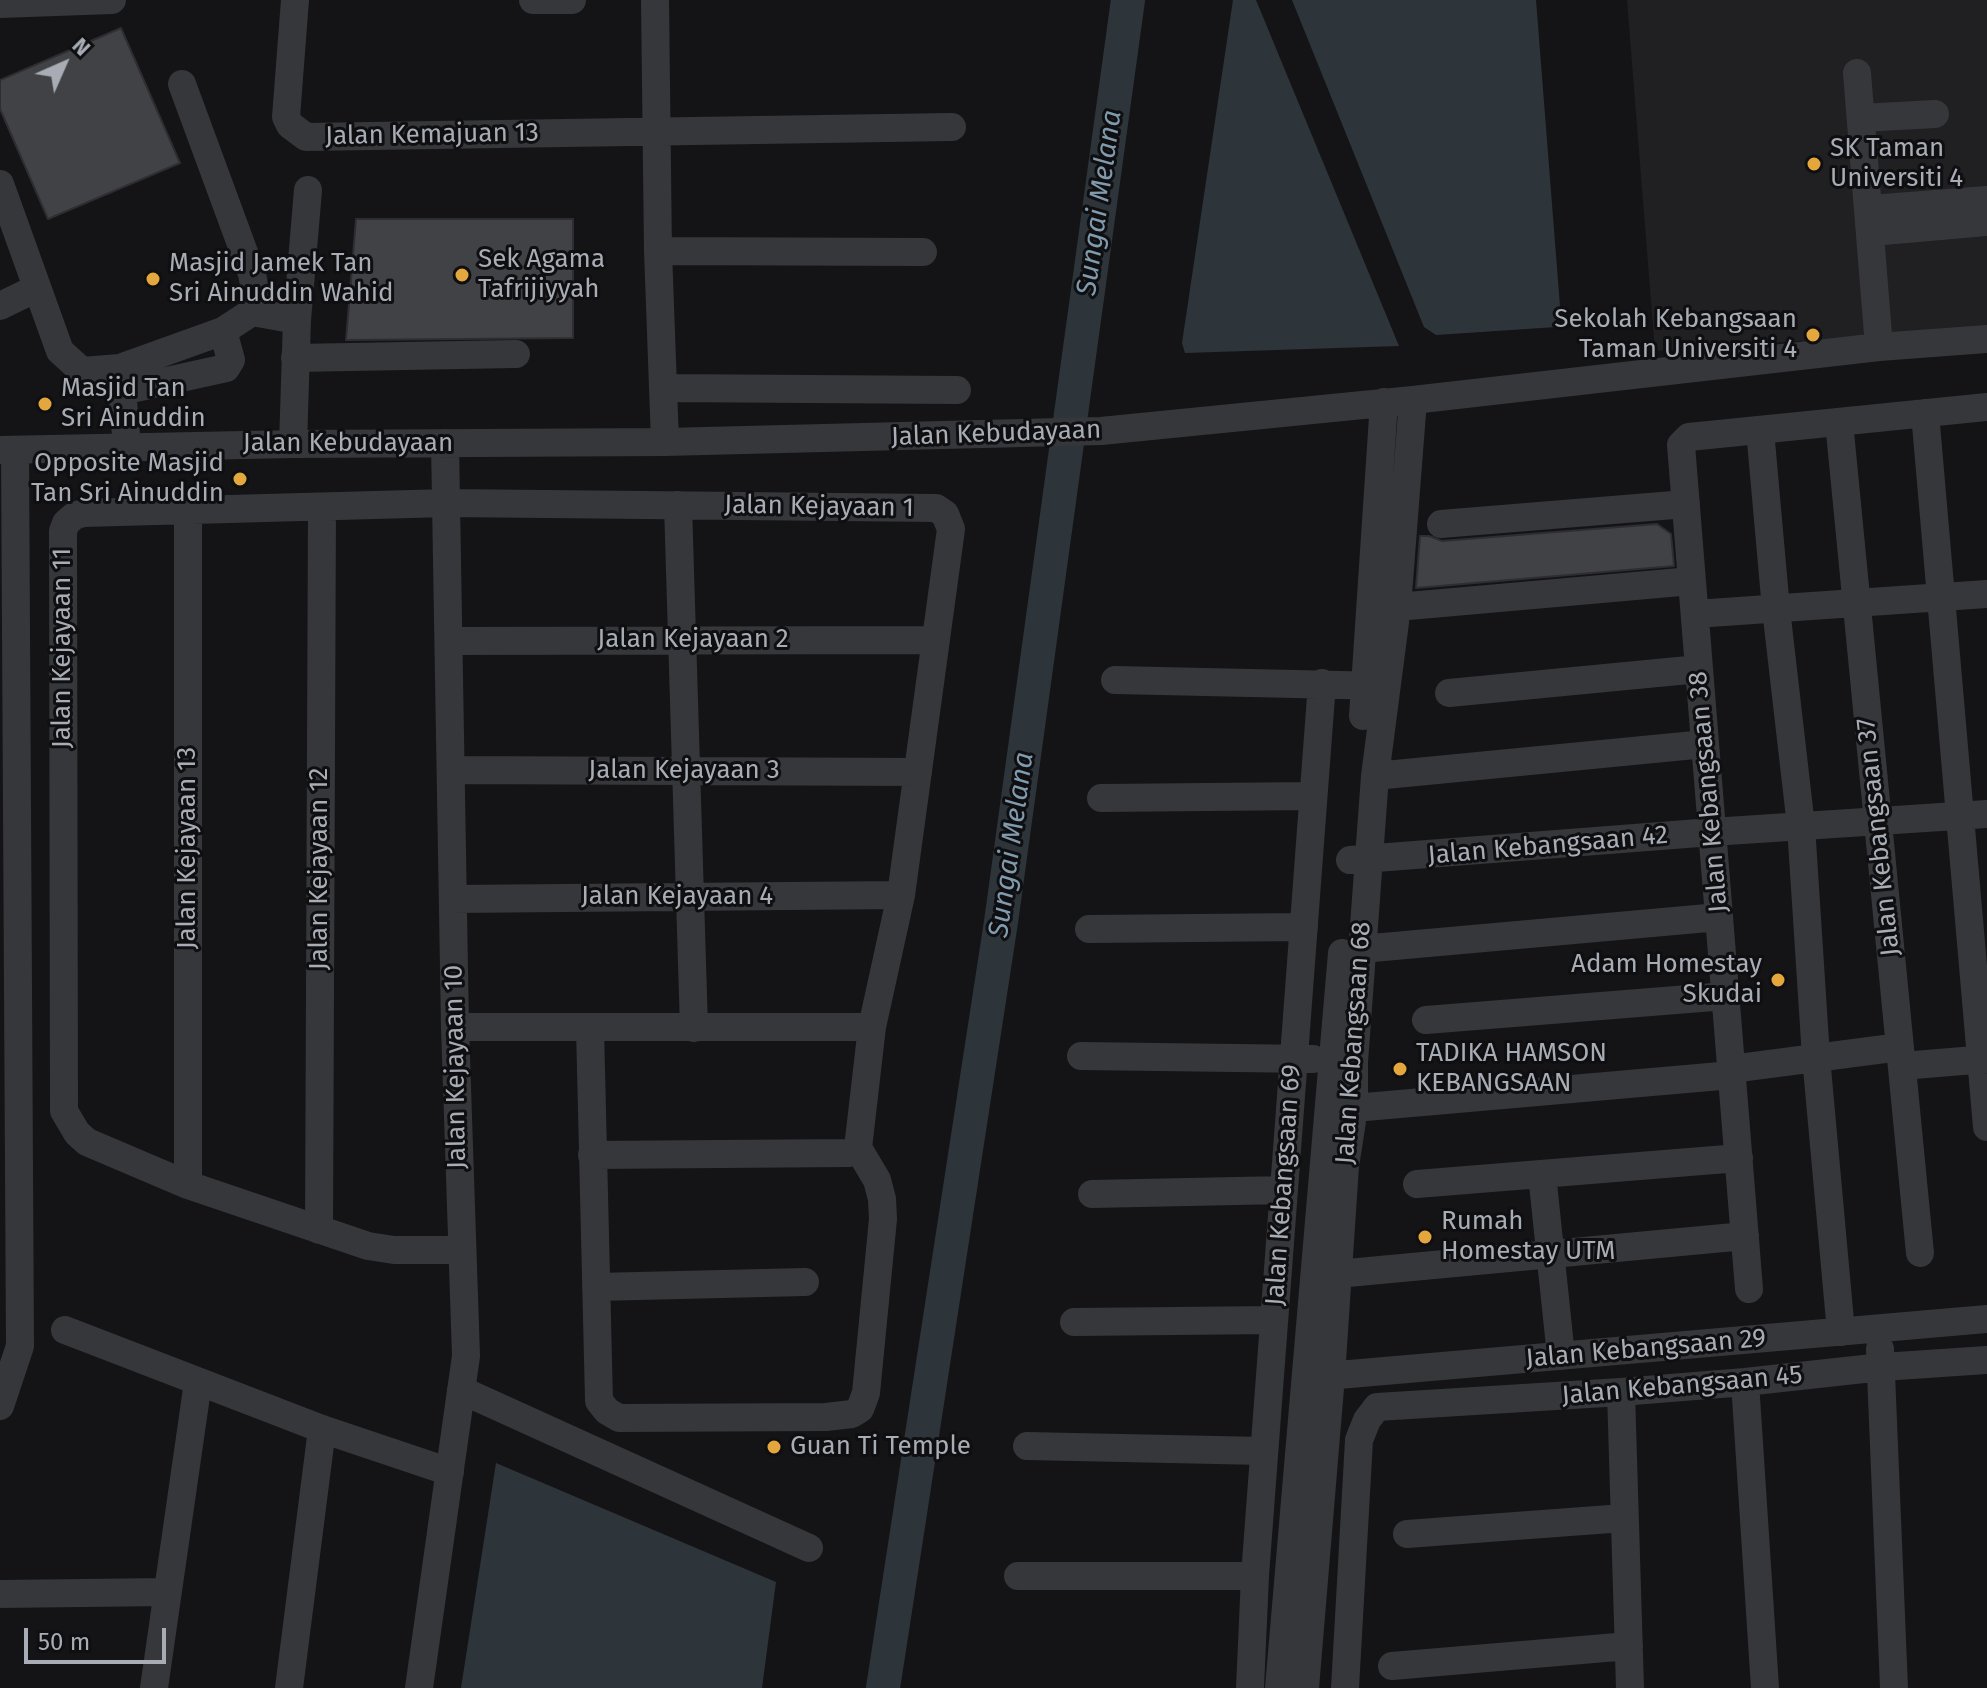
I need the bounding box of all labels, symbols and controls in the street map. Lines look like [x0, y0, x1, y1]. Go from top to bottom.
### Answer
north arrow [24, 24, 104, 104]
text: N [67, 32, 96, 61]
water label: Sungai Melana [1070, 108, 1130, 298]
street label: Jalan Kemajuan 13 [325, 118, 539, 152]
place label: SK Taman Universiti 4 [1830, 133, 1963, 194]
marker: SK Taman Universiti 4 [1805, 155, 1823, 173]
place label: Sek Agama Tafrijiyyah [478, 244, 605, 306]
place label: Masjid Jamek Tan Sri Ainuddin Wahid [169, 248, 394, 310]
marker: Sek Agama Tafrijiyyah [453, 266, 471, 284]
marker: Masjid Jamek Tan Sri Ainuddin Wahid [144, 270, 162, 288]
place label: Sekolah Kebangsaan Taman Universiti 4 [1554, 304, 1797, 366]
marker: Sekolah Kebangsaan Taman Universiti 4 [1804, 326, 1822, 344]
place label: Masjid Tan Sri Ainuddin [61, 373, 206, 434]
marker: Masjid Tan Sri Ainuddin [36, 395, 54, 413]
street label: Jalan Kebudayaan [890, 415, 1102, 453]
street label: Jalan Kebudayaan [243, 428, 453, 460]
place label: Opposite Masjid Tan Sri Ainuddin [31, 448, 224, 510]
marker: Opposite Masjid Tan Sri Ainuddin [231, 470, 249, 488]
street label: Jalan Kejayaan 1 [724, 490, 914, 524]
street label: Jalan Kejayaan 11 [47, 548, 79, 748]
street label: Jalan Kejayaan 2 [597, 624, 789, 656]
street label: Jalan Kebangsaan 38 [1683, 670, 1735, 914]
street label: Jalan Kebangsaan 37 [1851, 716, 1907, 958]
street label: Jalan Kejayaan 13 [172, 747, 204, 949]
water label: Sungai Melana [982, 750, 1042, 940]
street label: Jalan Kejayaan 3 [588, 755, 780, 787]
street label: Jalan Kejayaan 12 [304, 768, 336, 970]
street label: Jalan Kebangsaan 42 [1427, 820, 1669, 872]
street label: Jalan Kejayaan 4 [581, 881, 773, 913]
street label: Jalan Kebangsaan 68 [1330, 921, 1378, 1165]
place label: Adam Homestay Skudai [1571, 949, 1762, 1010]
street label: Jalan Kejayaan 10 [439, 965, 473, 1169]
marker: Adam Homestay Skudai [1769, 971, 1787, 989]
place label: TADIKA HAMSON KEBANGSAAN [1416, 1038, 1607, 1100]
marker: TADIKA HAMSON KEBANGSAAN [1391, 1060, 1409, 1078]
street label: Jalan Kebangsaan 69 [1260, 1063, 1308, 1307]
place label: Rumah Homestay UTM [1441, 1206, 1615, 1268]
marker: Rumah Homestay UTM [1416, 1228, 1434, 1246]
street label: Jalan Kebangsaan 29 [1525, 1323, 1767, 1375]
street label: Jalan Kebangsaan 45 [1560, 1360, 1804, 1412]
place label: Guan Ti Temple [790, 1431, 971, 1463]
marker: Guan Ti Temple [765, 1438, 783, 1456]
scale bar [28, 1612, 170, 1662]
text: 50 m [38, 1628, 90, 1656]

